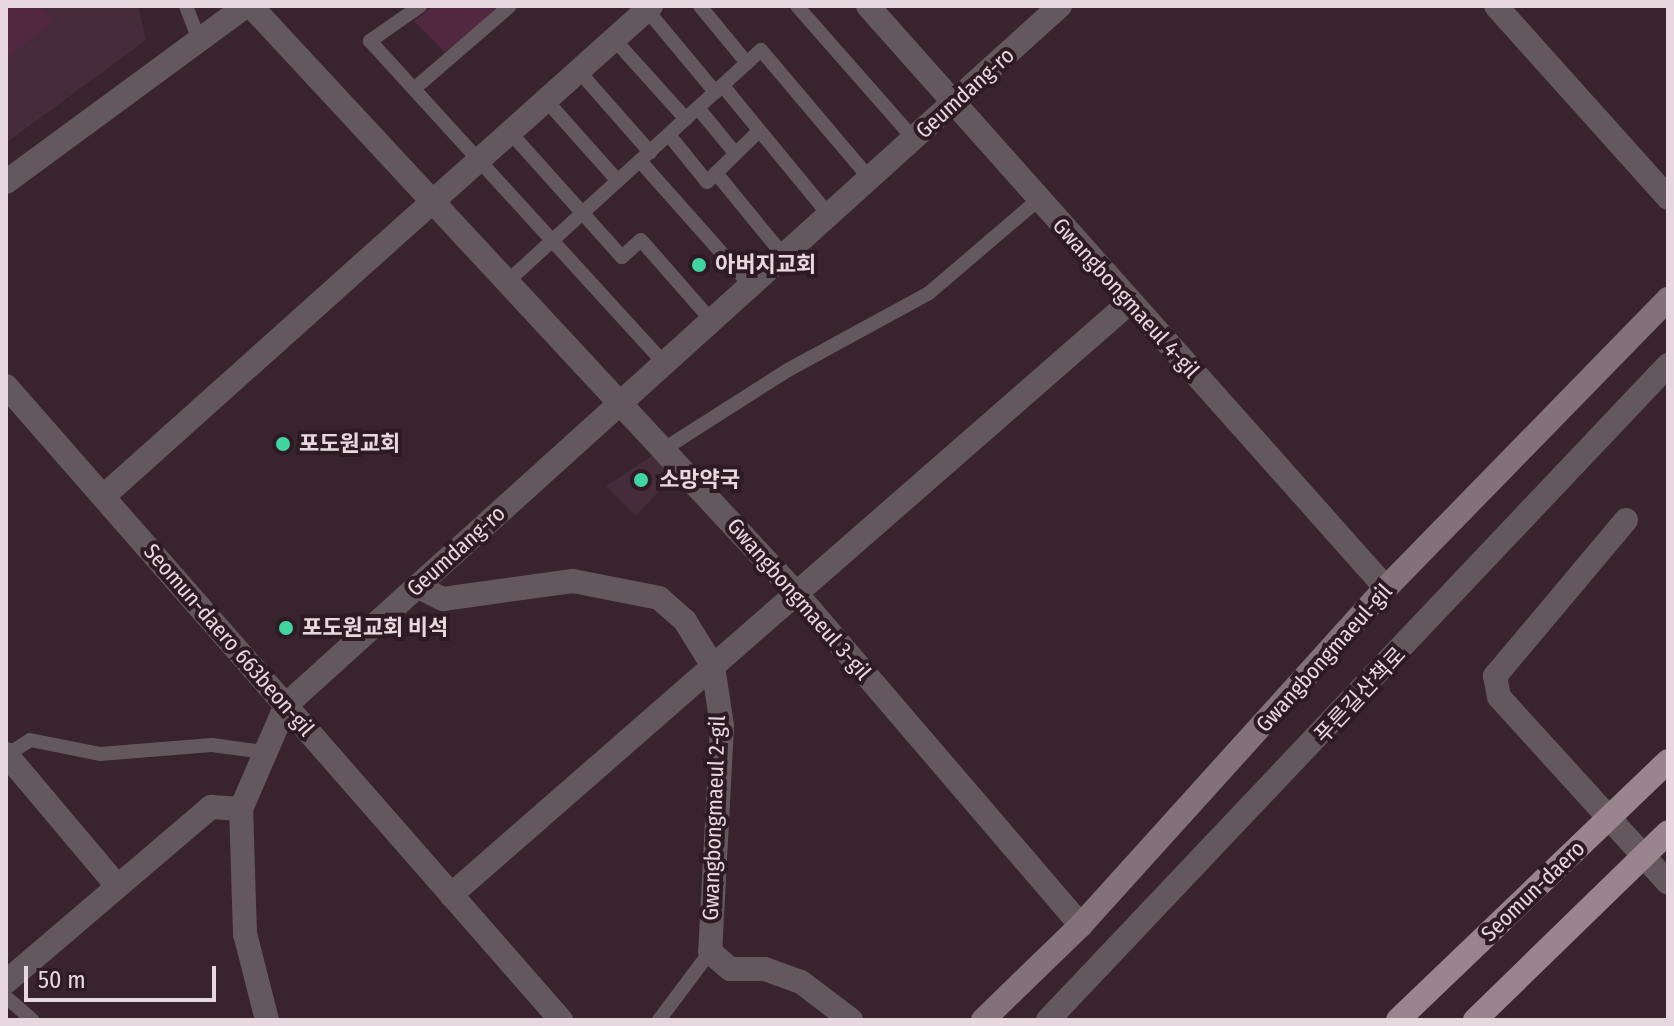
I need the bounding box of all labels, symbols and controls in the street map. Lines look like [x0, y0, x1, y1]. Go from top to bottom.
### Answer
street label: Geumdang-ro [910, 42, 1020, 144]
street label: Gwangbongmaeul 4-gil [1047, 213, 1205, 383]
place label: 아버지교회 [715, 252, 816, 278]
marker: 아버지교회 [690, 256, 708, 274]
place label: 포도원교회 [299, 431, 400, 457]
marker: 포도원교회 [274, 435, 292, 453]
place label: 소망약국 [659, 467, 740, 493]
marker: 소망약국 [630, 469, 652, 491]
street label: Geumdang-ro [401, 500, 511, 602]
street label: Gwangbongmaeul 3-gil [722, 513, 876, 685]
street label: Seomun-daero 663beon-gil [138, 539, 320, 741]
street label: Gwangbongmaeul-gil [1251, 579, 1397, 737]
place label: 포도원교회 비석 [302, 615, 448, 641]
marker: 포도원교회 비석 [277, 619, 295, 637]
street label: 푸른길산책로 [1309, 642, 1411, 748]
street label: Gwangbongmaeul 2-gil [697, 715, 731, 921]
street label: Seomun-daero [1476, 835, 1590, 947]
scale bar [28, 950, 220, 1000]
text: 50 m [38, 966, 86, 994]

